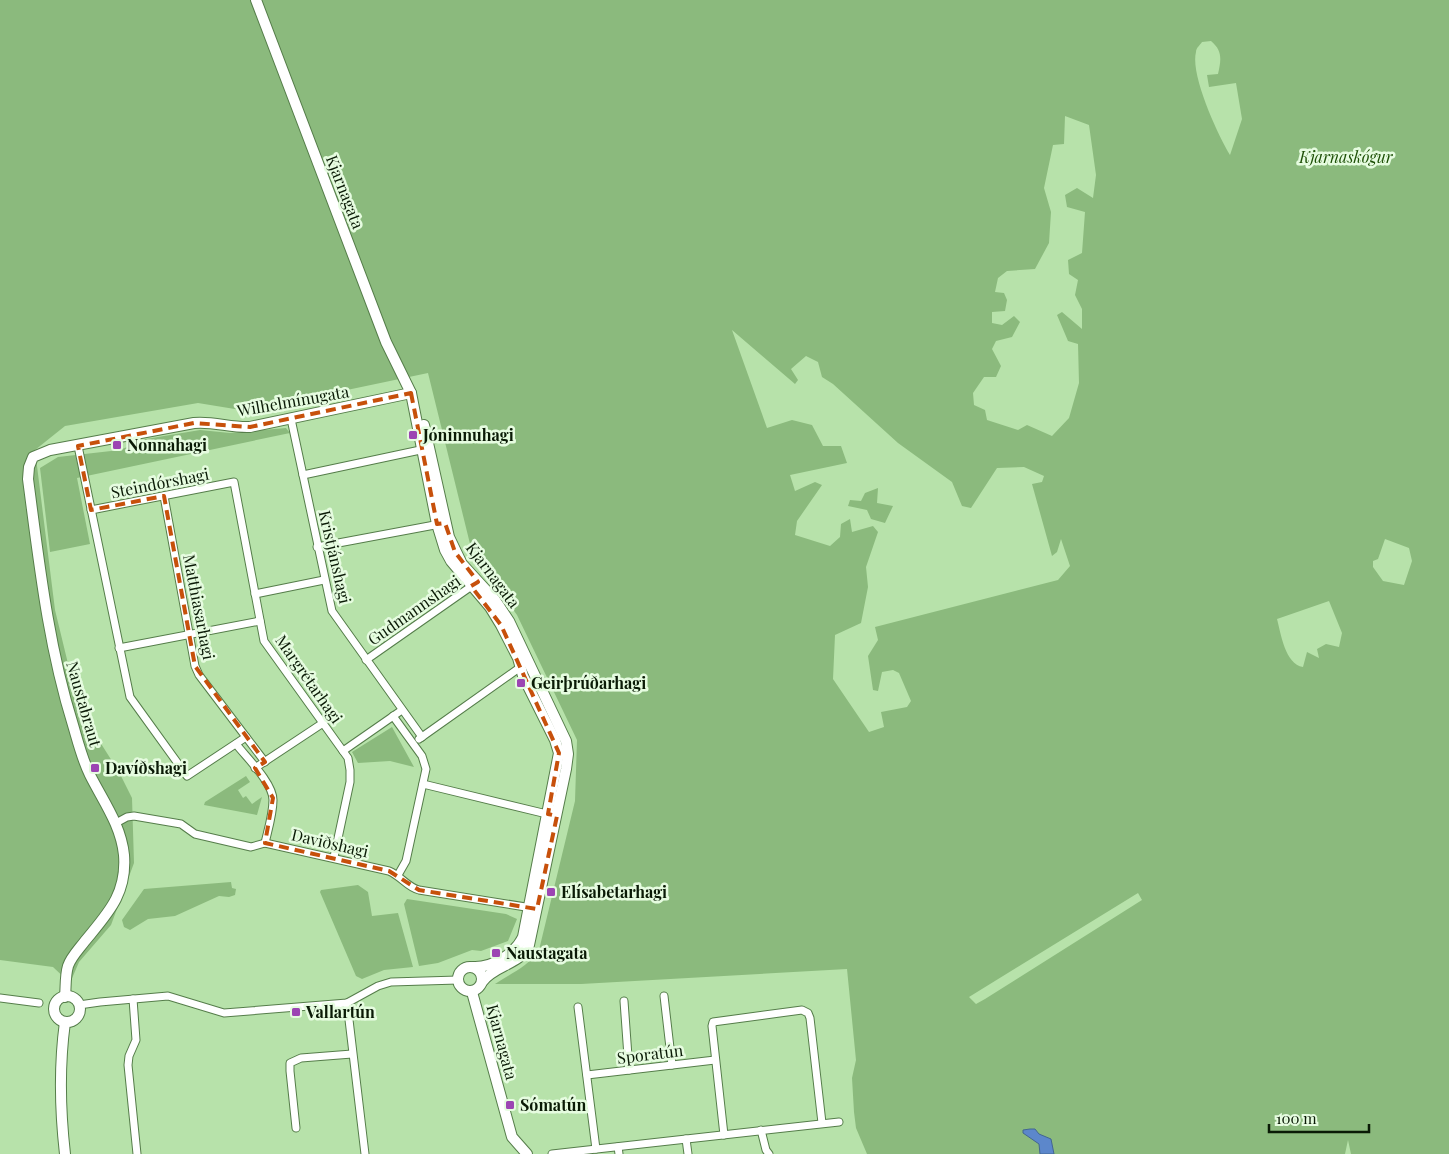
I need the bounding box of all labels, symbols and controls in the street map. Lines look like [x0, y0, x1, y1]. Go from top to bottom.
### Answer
park label: Kjarnaskógur [1298, 146, 1394, 167]
street label: Kjarnagata [322, 152, 369, 232]
street label: Wilhelmínugata [234, 380, 350, 421]
place label: Jóninnuhagi [422, 424, 514, 445]
marker: Jóninnuhagi [407, 429, 419, 441]
place label: Nonnahagi [127, 434, 207, 455]
marker: Nonnahagi [111, 439, 123, 451]
street label: Steindórshagi [109, 463, 211, 502]
street label: Kristjánshagi [315, 508, 356, 606]
street label: Kjarnagata [462, 538, 525, 612]
street label: Matthiasarhagi [179, 552, 220, 662]
street label: Gudmannshagi [363, 570, 465, 649]
street label: Margrétarhagi [271, 630, 348, 727]
street label: Naustabraut [62, 659, 107, 749]
place label: Geirþrúðarhagi [531, 672, 646, 693]
marker: Geirþrúðarhagi [515, 677, 527, 689]
place label: Davíðshagi [105, 757, 187, 778]
marker: Davíðshagi [89, 762, 101, 774]
street label: Daviðshagi [290, 823, 371, 862]
place label: Elísabetarhagi [561, 881, 667, 902]
marker: Elísabetarhagi [545, 886, 557, 898]
place label: Naustagata [506, 942, 588, 963]
marker: Naustagata [490, 947, 502, 959]
place label: Vallartún [305, 1001, 375, 1022]
street label: Kjarnagata [482, 1002, 523, 1082]
marker: Vallartún [290, 1006, 302, 1018]
street label: Sporatún [616, 1039, 685, 1068]
place label: Sómatún [520, 1094, 586, 1115]
marker: Sómatún [504, 1099, 516, 1111]
scale bar [1269, 1102, 1369, 1134]
text: 100 m [1276, 1108, 1317, 1128]

